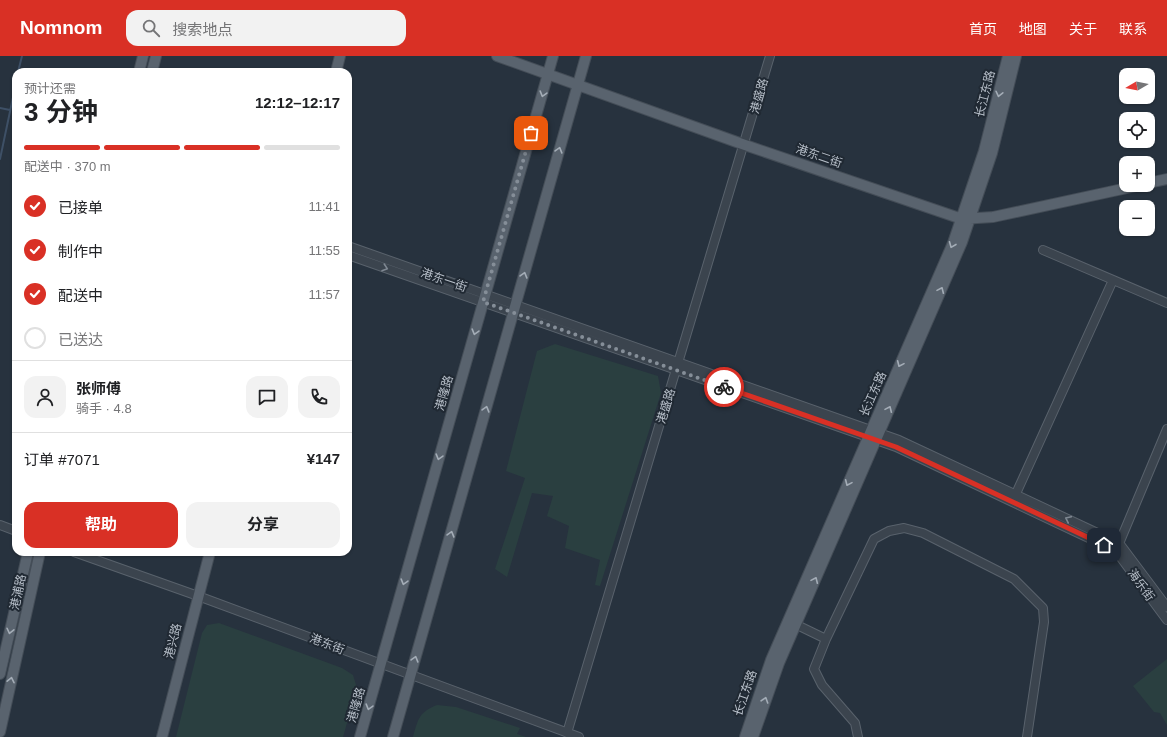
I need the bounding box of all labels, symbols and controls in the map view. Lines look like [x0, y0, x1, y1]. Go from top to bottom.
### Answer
search box [126, 10, 406, 46]
text: Nomnom [20, 17, 102, 38]
icon: search [140, 17, 162, 39]
text: 搜索地点 [172, 21, 232, 38]
text: 首页 [969, 21, 997, 37]
text: 地图 [1019, 21, 1047, 37]
text: 关于 [1069, 21, 1097, 37]
text: 联系 [1119, 21, 1147, 37]
north arrow [1119, 68, 1155, 104]
map controls [1119, 68, 1155, 236]
street label: 长江东路 [972, 69, 998, 119]
street label: 港盛路 [747, 77, 771, 115]
text: 预计还需 [24, 81, 76, 96]
one-way arrow [539, 90, 548, 97]
one-way arrow [995, 91, 1003, 97]
text: 12:12–12:17 [255, 94, 340, 111]
text: 3 分钟 [24, 97, 98, 127]
button: locate [1119, 112, 1155, 148]
pin [514, 116, 548, 150]
icon: bag [520, 122, 542, 144]
street label: 港东二街 [794, 142, 844, 170]
one-way arrow [554, 147, 563, 154]
button: + [1119, 156, 1155, 192]
text: 配送中 · 370 m [24, 159, 111, 174]
icon: check [24, 195, 46, 217]
text: 已接单 [58, 199, 103, 216]
text: 11:41 [308, 199, 340, 214]
button: − [1119, 200, 1155, 236]
icon: check [24, 239, 46, 261]
one-way arrow [949, 240, 957, 248]
text: 制作中 [58, 243, 103, 260]
text: 11:55 [308, 243, 340, 258]
one-way arrow [381, 263, 388, 272]
street label: 港东一街 [419, 266, 469, 294]
one-way arrow [519, 272, 528, 279]
icon: check [24, 283, 46, 305]
text: 配送中 [58, 287, 103, 304]
text: 11:57 [308, 287, 340, 302]
one-way arrow [936, 287, 944, 295]
one-way arrow [471, 328, 480, 335]
text: 已送达 [58, 331, 103, 348]
one-way arrow [897, 360, 905, 367]
courier [704, 367, 744, 407]
street label: 长江东路 [857, 369, 889, 419]
street label: 港隆路 [432, 374, 456, 412]
button: person [24, 376, 66, 418]
button: chat [246, 376, 288, 418]
button: phone [298, 376, 340, 418]
icon: bike [713, 376, 735, 398]
text: 张师傅 [76, 380, 121, 397]
street label: 港盛路 [654, 387, 678, 425]
text: 骑手 · 4.8 [76, 401, 132, 416]
one-way arrow [481, 406, 490, 413]
one-way arrow [884, 406, 892, 414]
text: ¥147 [307, 450, 340, 467]
text: 订单 #7071 [24, 451, 100, 468]
one-way arrow [435, 453, 444, 460]
one-way arrow [845, 479, 853, 486]
button: 帮助 [24, 502, 178, 548]
button: 分享 [186, 502, 340, 548]
one-way arrow [1065, 516, 1072, 524]
pin [1087, 528, 1121, 562]
one-way arrow [446, 531, 455, 538]
icon: home [1093, 534, 1115, 556]
street label: 海乐街 [1125, 566, 1157, 604]
street label: 港浦路 [7, 573, 29, 611]
one-way arrow [810, 576, 818, 583]
one-way arrow [400, 578, 409, 585]
street label: 港兴路 [162, 622, 184, 660]
one-way arrow [6, 628, 14, 634]
street label: 港东街 [308, 631, 346, 657]
one-way arrow [410, 656, 419, 663]
street label: 长江东路 [731, 668, 759, 718]
one-way arrow [7, 677, 15, 683]
street label: 港隆路 [344, 686, 368, 724]
one-way arrow [760, 696, 769, 703]
one-way arrow [365, 704, 374, 711]

